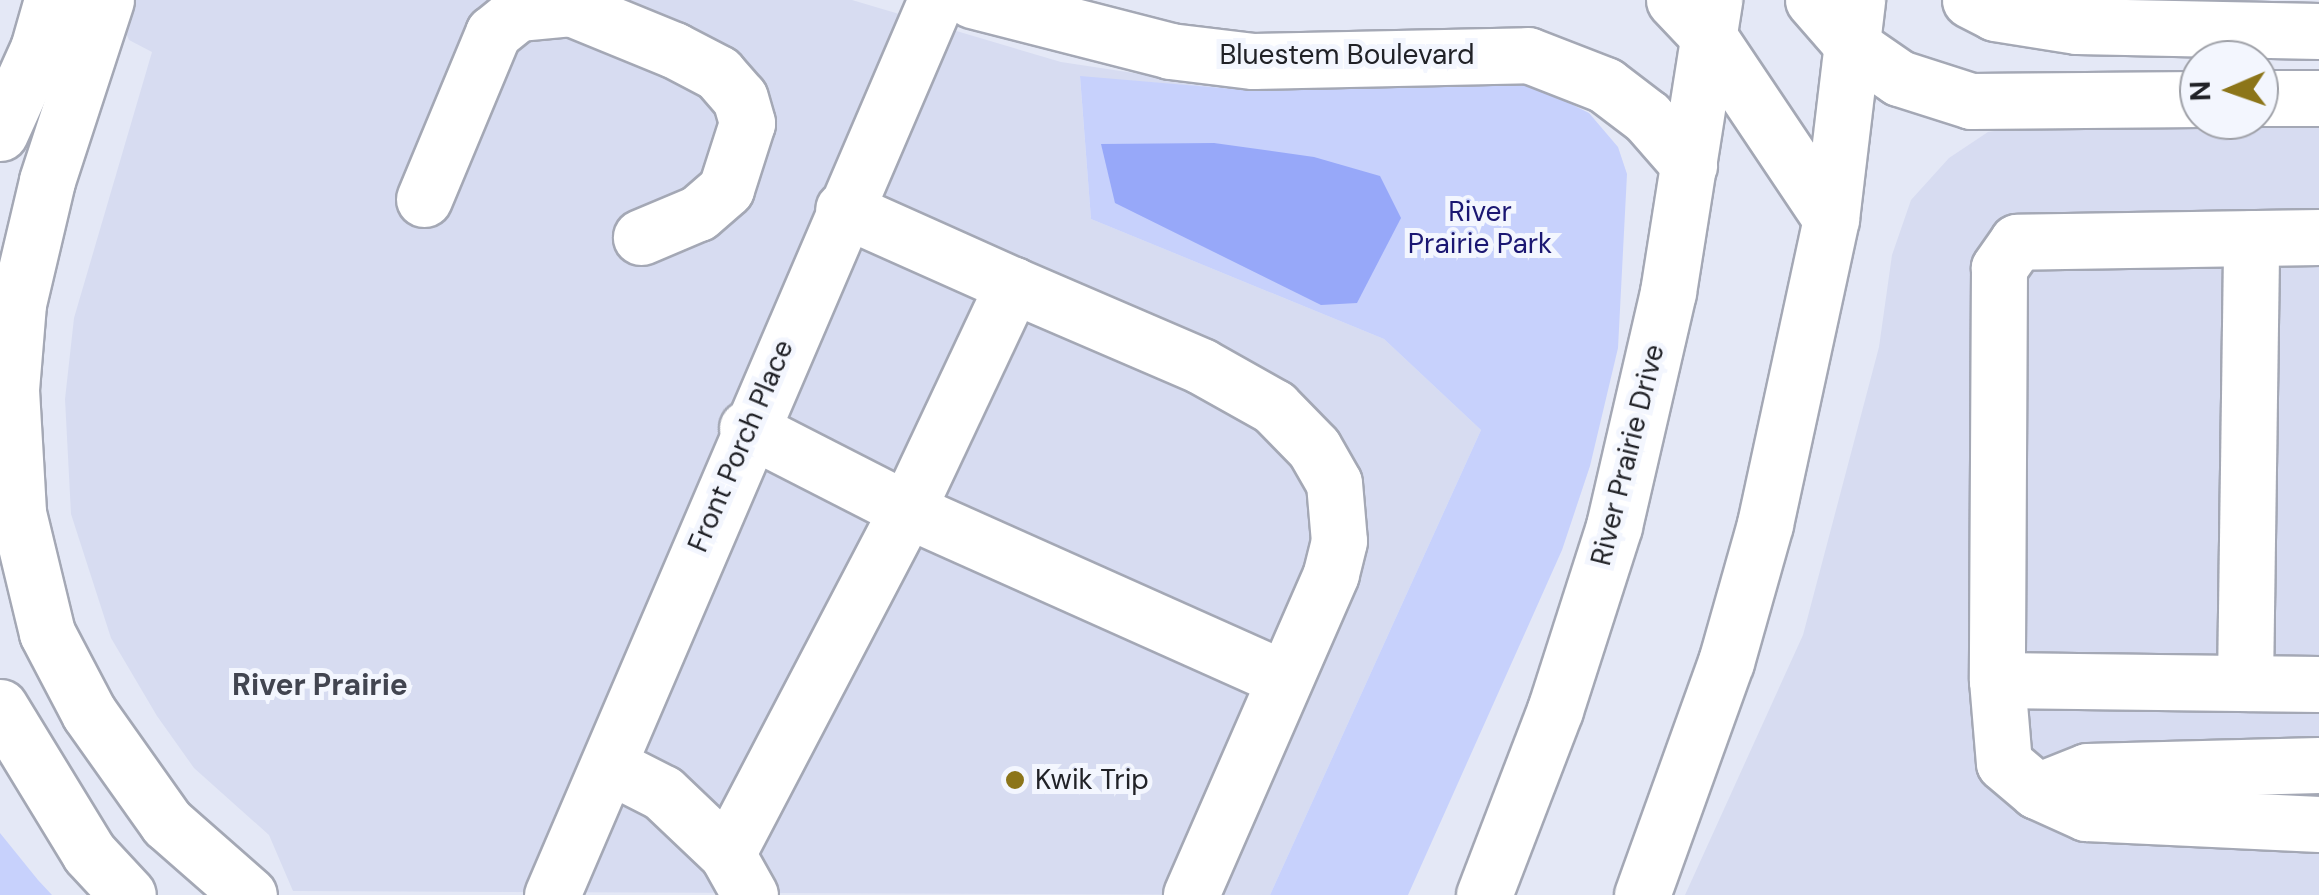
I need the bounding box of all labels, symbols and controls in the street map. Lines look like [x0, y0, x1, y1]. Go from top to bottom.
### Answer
street label: Bluestem Boulevard [1219, 38, 1475, 72]
north arrow [2179, 40, 2279, 140]
text: N [2182, 80, 2219, 102]
park label: River Prairie Park [1408, 195, 1552, 261]
street label: Front Porch Place [681, 335, 801, 557]
street label: River Prairie Drive [1584, 341, 1672, 569]
district label: River Prairie [232, 667, 408, 703]
place label: Kwik Trip [1035, 763, 1149, 797]
marker: Kwik Trip [1004, 769, 1026, 791]

